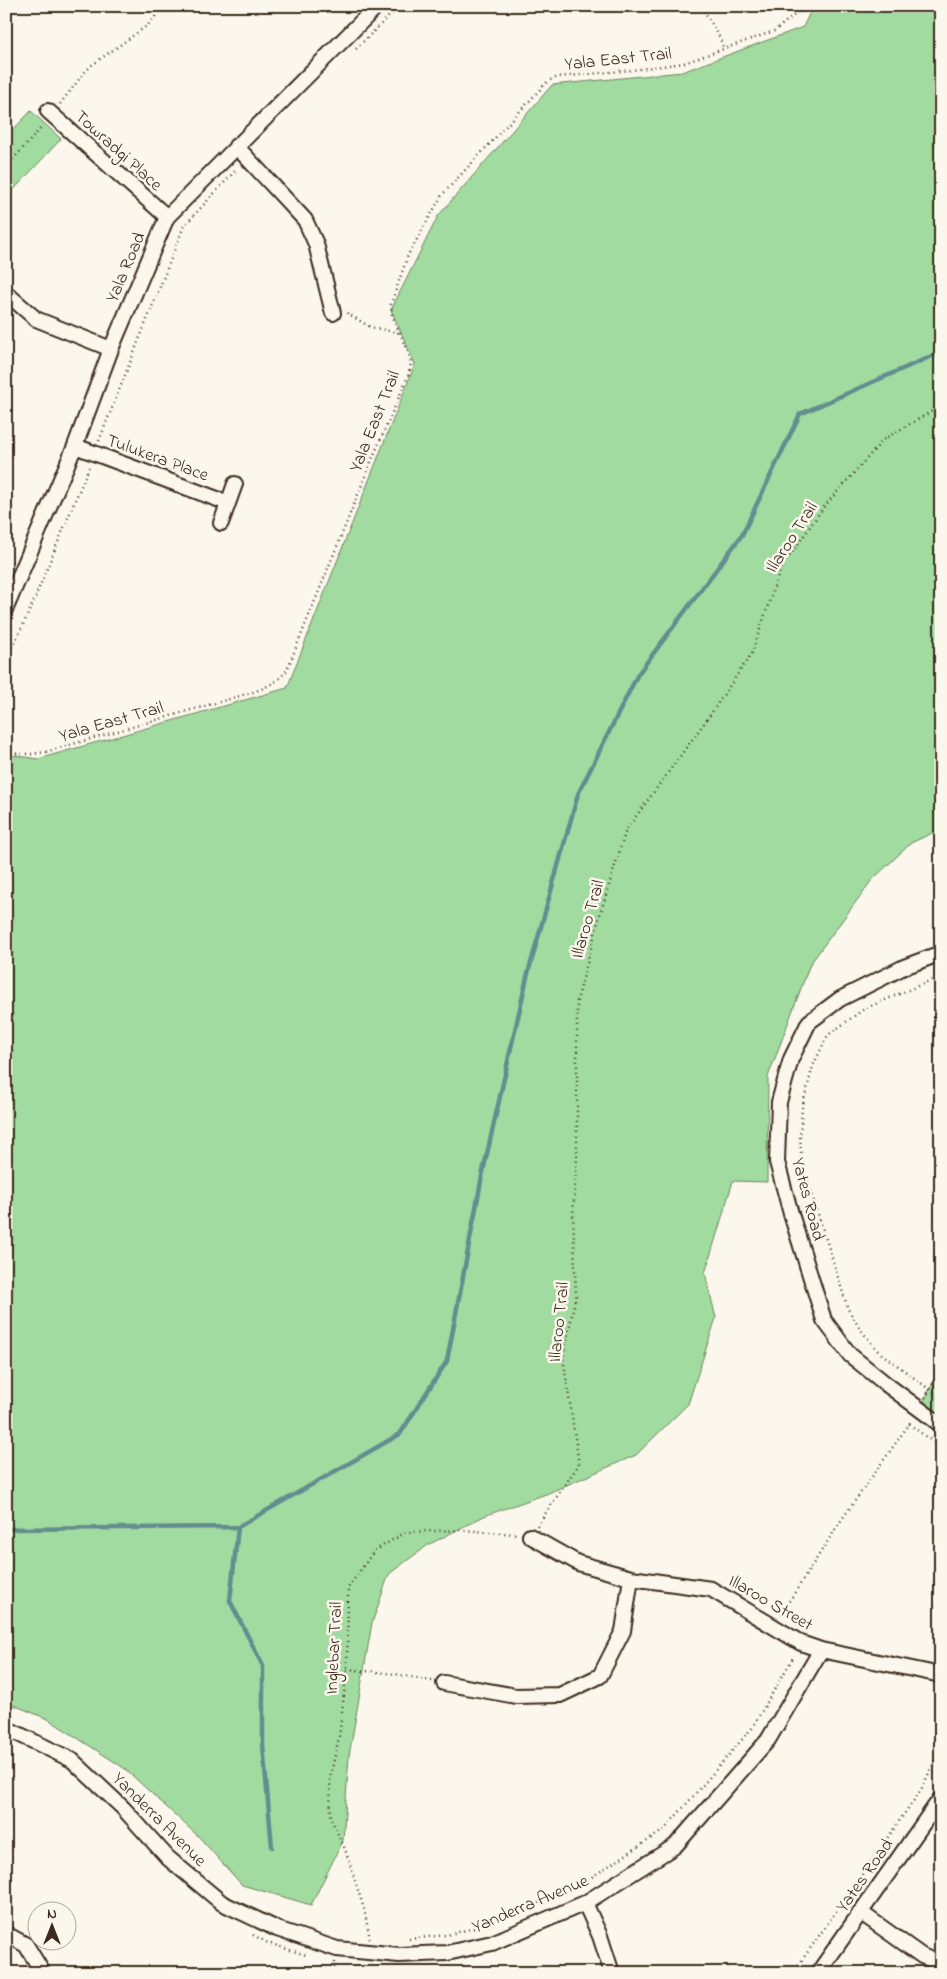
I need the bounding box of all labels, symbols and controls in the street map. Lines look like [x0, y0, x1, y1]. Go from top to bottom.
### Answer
street label: Yala East Trail [563, 41, 673, 79]
street label: Towradgi Place [67, 105, 168, 199]
street label: Yala Road [100, 228, 153, 307]
street label: Yala East Trail [344, 367, 408, 476]
street label: Tulukera Place [103, 428, 213, 490]
street label: Illaroo Trail [760, 497, 826, 579]
street label: Yala East Trail [56, 696, 167, 750]
street label: Illaroo Trail [565, 877, 613, 962]
street label: Yates Road [784, 1155, 831, 1244]
street label: Illaroo Trail [543, 1281, 577, 1364]
street label: Illaroo Street [723, 1569, 817, 1639]
street label: Inglebar Trail [320, 1601, 351, 1695]
street label: Yanderra Avenue [105, 1767, 212, 1874]
street label: Yates Road [831, 1834, 901, 1918]
street label: Yanderra Avenue [469, 1868, 594, 1941]
north arrow [28, 1902, 78, 1952]
text: N [47, 1904, 57, 1925]

